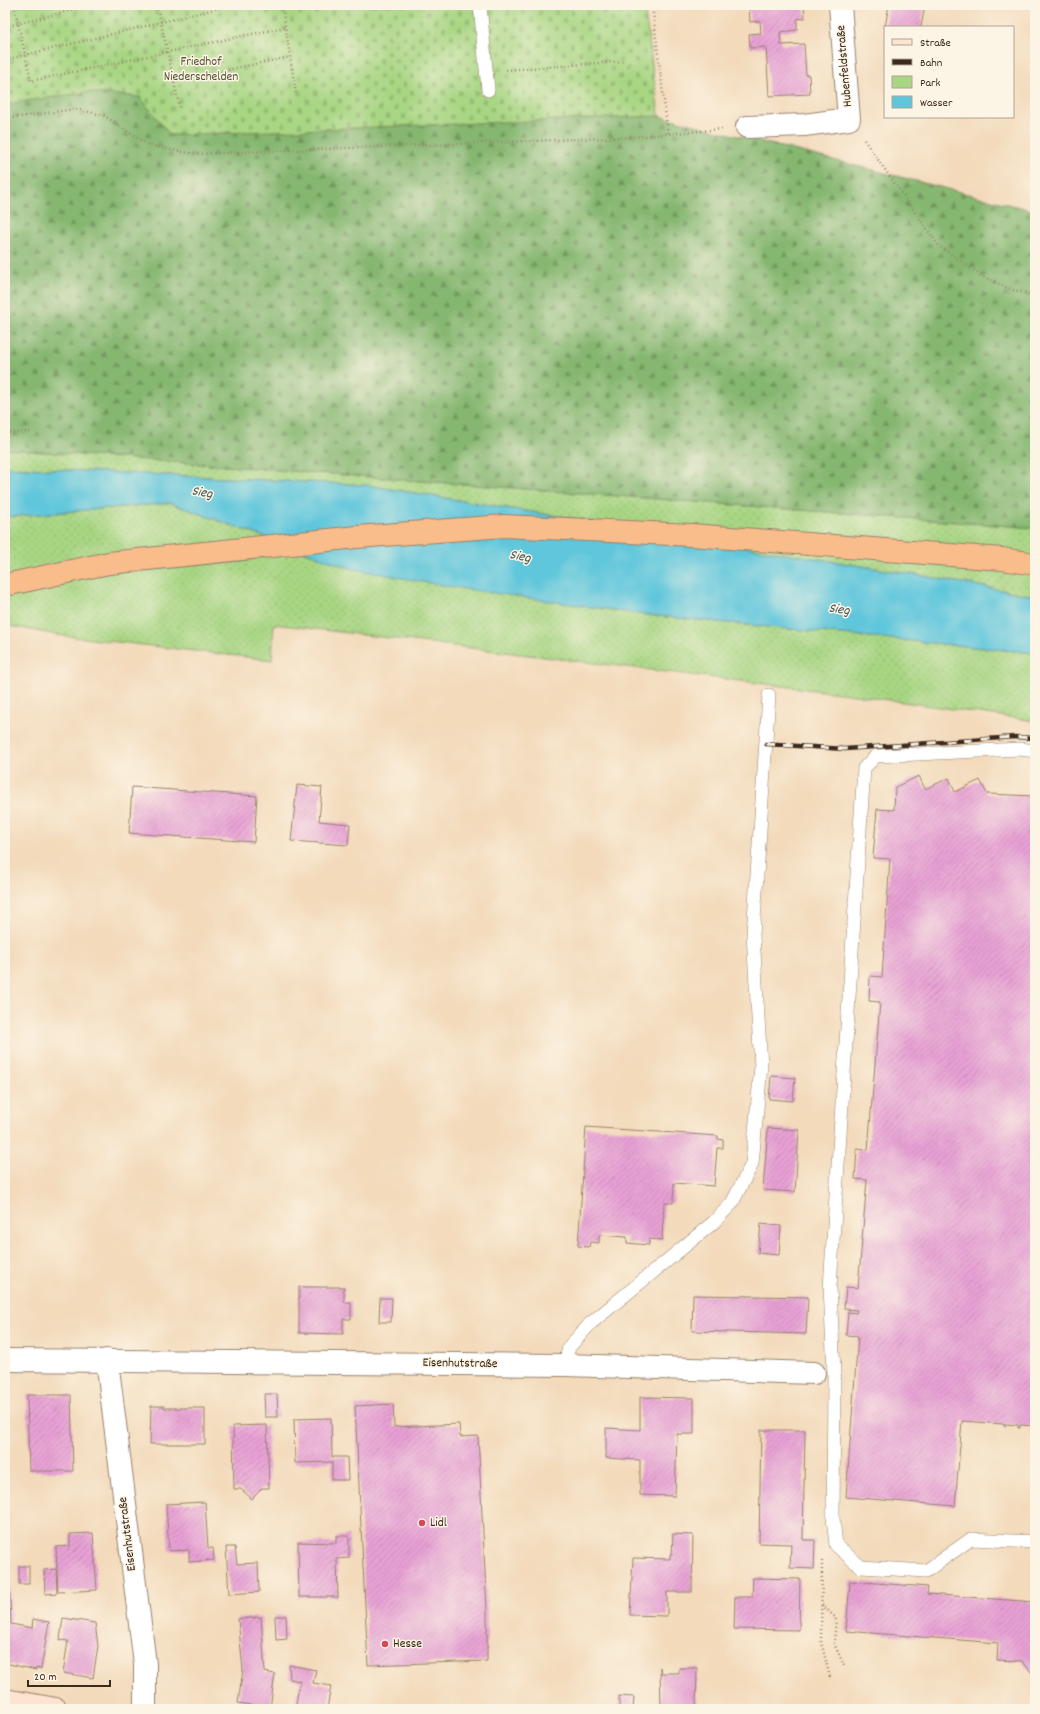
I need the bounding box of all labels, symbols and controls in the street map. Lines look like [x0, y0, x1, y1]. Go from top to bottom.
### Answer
street label: Hubenfeldstraße [832, 24, 858, 108]
legend [884, 26, 1014, 118]
text: Straße [920, 35, 951, 52]
park label: Friedhof Niederschelden [164, 53, 238, 87]
text: Bahn [920, 55, 943, 72]
text: Park [920, 75, 941, 92]
text: Wasser [920, 95, 953, 112]
water label: Sieg [190, 481, 215, 505]
water label: Sieg [508, 545, 533, 569]
water label: Sieg [827, 599, 852, 621]
street label: Eisenhutstraße [422, 1354, 498, 1374]
street label: Eisenhutstraße [114, 1495, 142, 1572]
place label: Lidl [430, 1514, 447, 1533]
marker: Lidl [417, 1518, 427, 1528]
place label: Hesse [393, 1635, 422, 1654]
marker: Hesse [380, 1639, 390, 1649]
scale bar [28, 1662, 110, 1688]
text: 20 m [34, 1669, 57, 1686]

